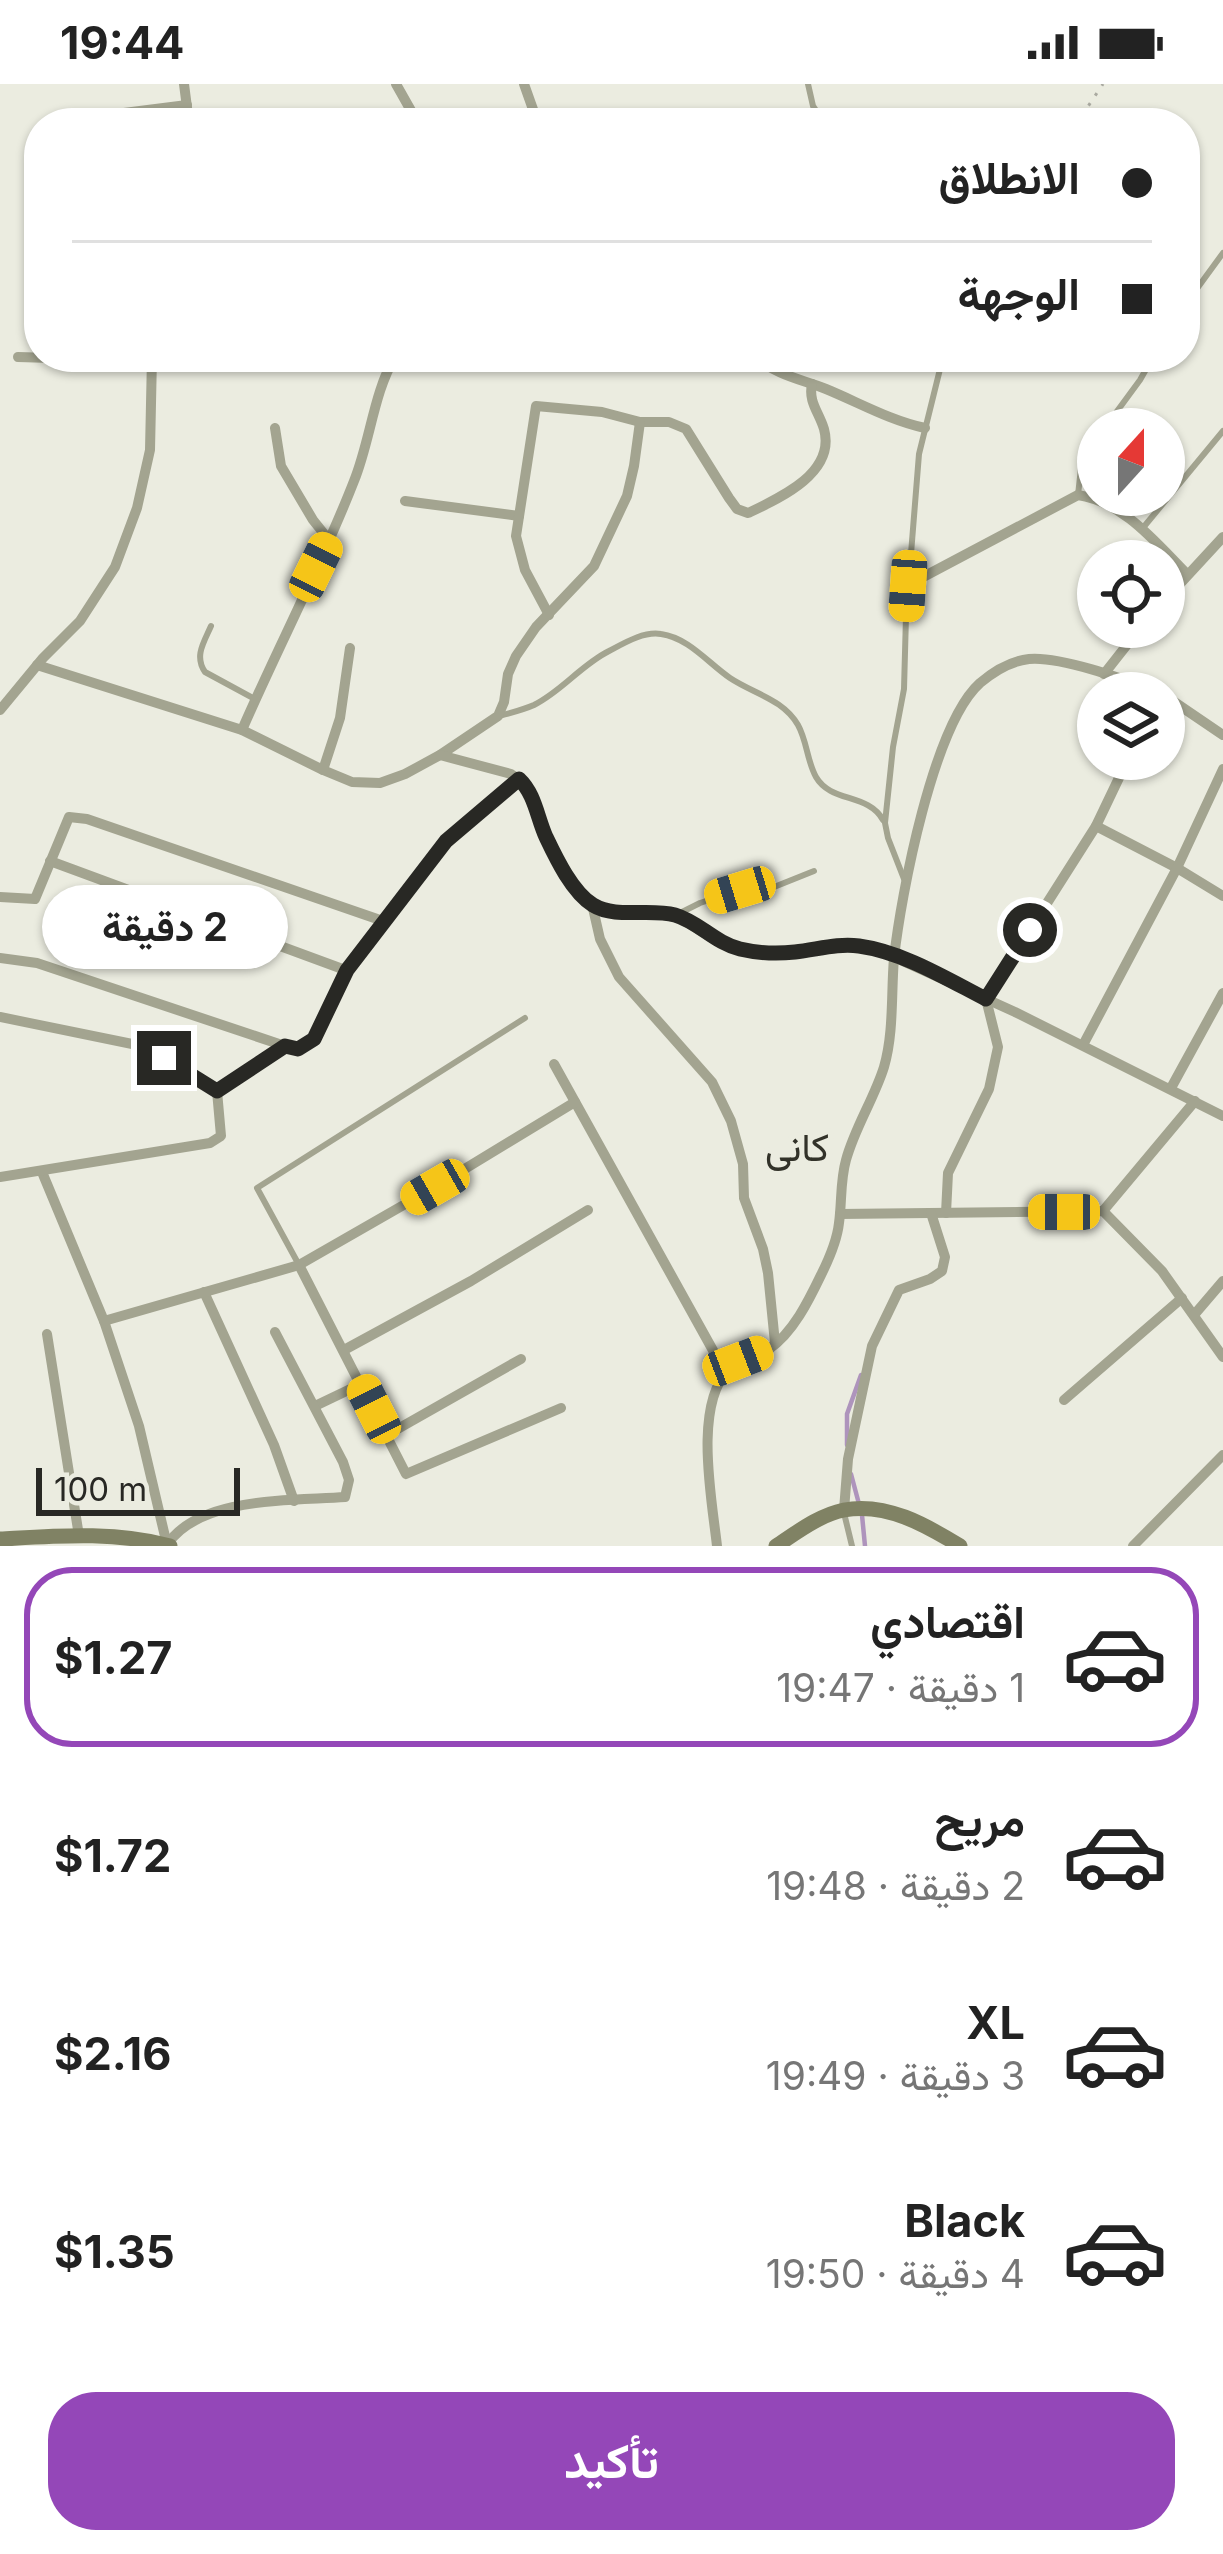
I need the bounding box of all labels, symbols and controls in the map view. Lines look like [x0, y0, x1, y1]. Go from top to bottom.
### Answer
text: 19:44 [60, 15, 185, 70]
text: الانطلاق [939, 150, 1080, 205]
text: الوجهة [958, 266, 1080, 321]
north arrow [1077, 408, 1185, 516]
map controls [1077, 408, 1185, 780]
car [284, 527, 348, 607]
button: locate [1077, 540, 1185, 648]
car [888, 549, 928, 623]
button: layers [1077, 672, 1185, 780]
car [700, 862, 780, 918]
callout: 2 دقيقة [41, 884, 287, 968]
text: 2 دقيقة [102, 903, 228, 950]
route start [1003, 903, 1057, 957]
route end [137, 1031, 191, 1085]
district label: کانی [765, 1123, 829, 1171]
car [395, 1153, 475, 1221]
car [1028, 1194, 1100, 1230]
car [698, 1331, 778, 1391]
car [342, 1369, 406, 1449]
scale bar [36, 1462, 240, 1515]
text: 100 m [54, 1469, 147, 1509]
text: اقتصادي [870, 1594, 1025, 1649]
icon: car [1061, 1603, 1169, 1711]
text: $1.27 [54, 1630, 172, 1685]
text: 1 دقيقة · 19:47 [776, 1664, 1025, 1711]
text: مريح [934, 1792, 1025, 1847]
icon: car [1061, 1801, 1169, 1909]
text: $1.72 [54, 1828, 171, 1883]
text: 2 دقيقة · 19:48 [766, 1862, 1025, 1909]
text: XL [966, 1995, 1025, 2050]
icon: car [1061, 1999, 1169, 2107]
text: $2.16 [54, 2026, 171, 2081]
text: 3 دقيقة · 19:49 [766, 2052, 1025, 2099]
text: Black [904, 2193, 1025, 2248]
icon: car [1061, 2197, 1169, 2305]
text: $1.35 [54, 2224, 175, 2279]
text: 4 دقيقة · 19:50 [766, 2250, 1025, 2297]
button: تأكيد [48, 2392, 1175, 2530]

